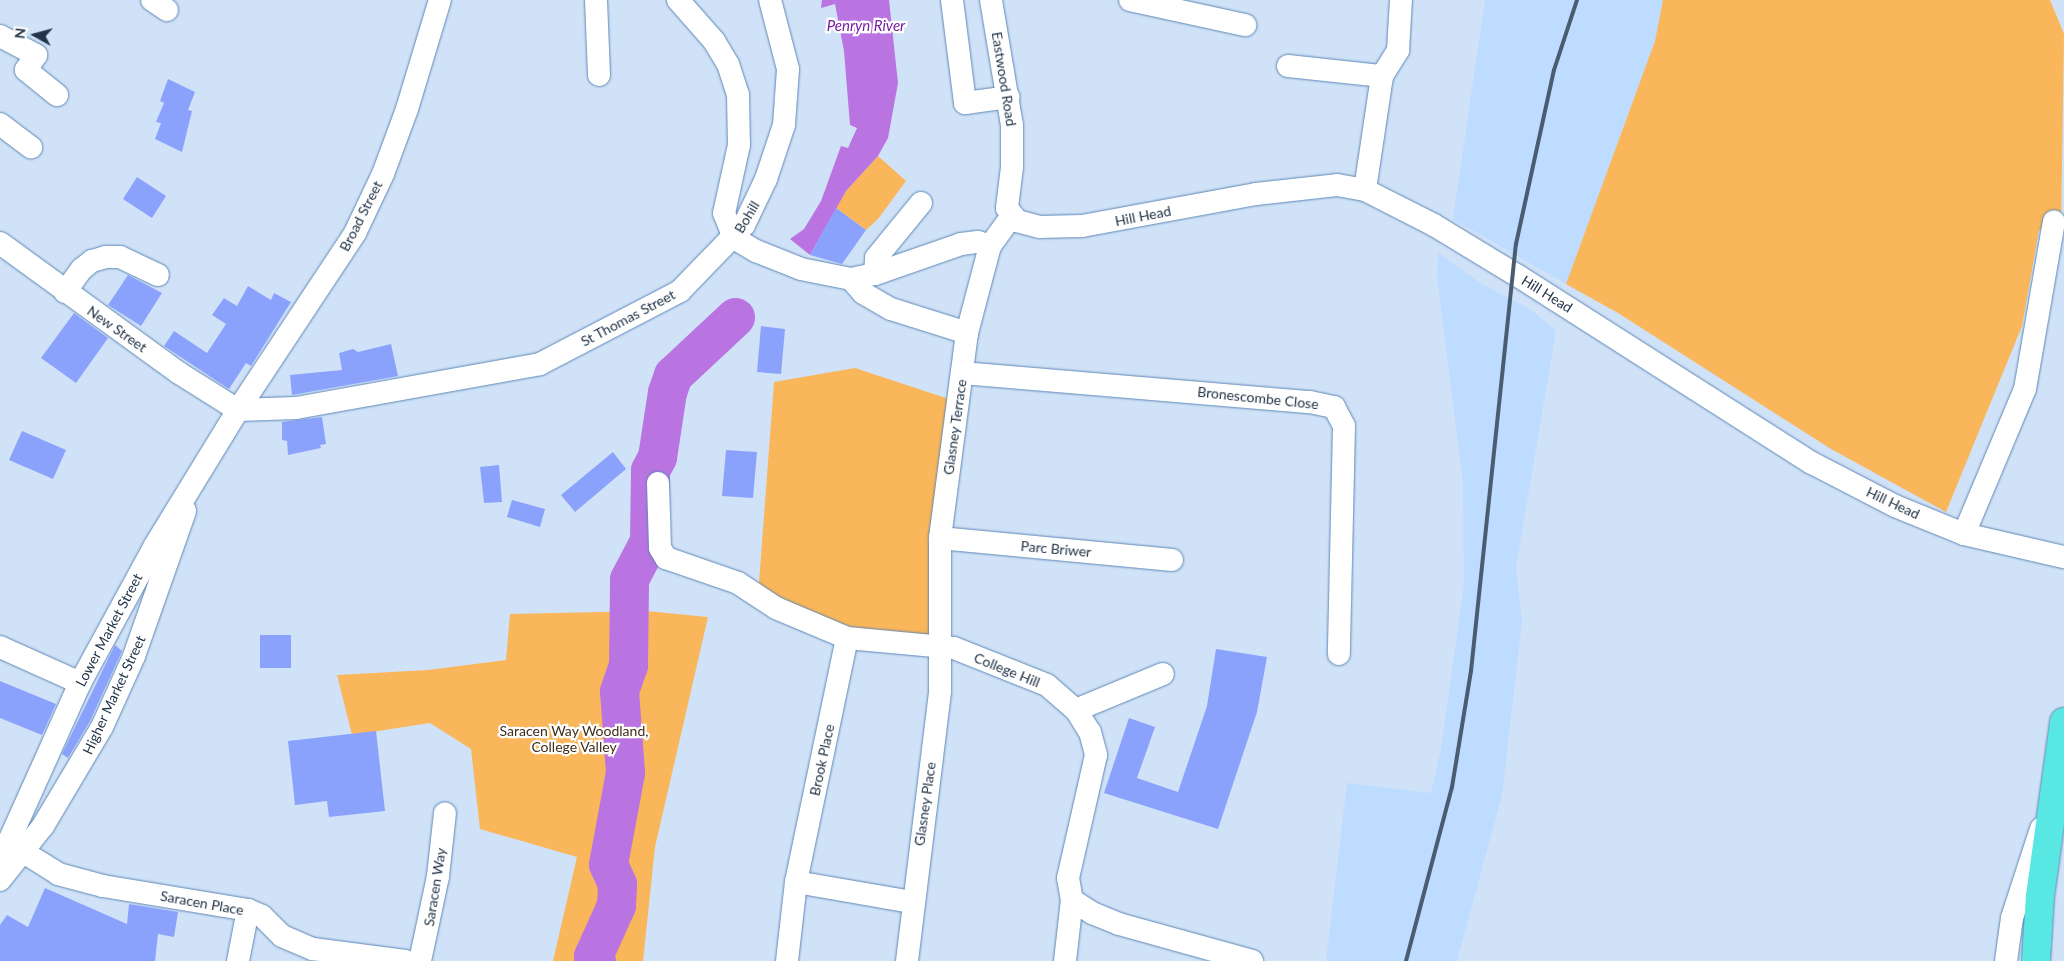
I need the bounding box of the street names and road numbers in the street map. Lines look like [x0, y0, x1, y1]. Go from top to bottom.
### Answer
street label: Eastwood Road [988, 31, 1020, 127]
street label: Broad Street [336, 178, 386, 254]
street label: Bohill [731, 198, 763, 236]
street label: Hill Head [1114, 202, 1172, 230]
street label: Hill Head [1518, 272, 1576, 316]
street label: St Thomas Street [578, 286, 678, 350]
street label: New Street [84, 302, 150, 356]
street label: Glasney Terrace [940, 378, 970, 476]
street label: Bronescombe Close [1197, 383, 1319, 413]
street label: Hill Head [1864, 483, 1922, 523]
street label: Parc Briwer [1020, 538, 1092, 560]
street label: Lower Market Street [72, 570, 146, 690]
street label: Higher Market Street [79, 633, 149, 757]
street label: College Hill [971, 649, 1043, 691]
street label: Brook Place [806, 723, 838, 797]
street label: Glasney Place [911, 761, 939, 847]
street label: Saracen Way [420, 846, 450, 928]
street label: Saracen Place [159, 887, 245, 919]

